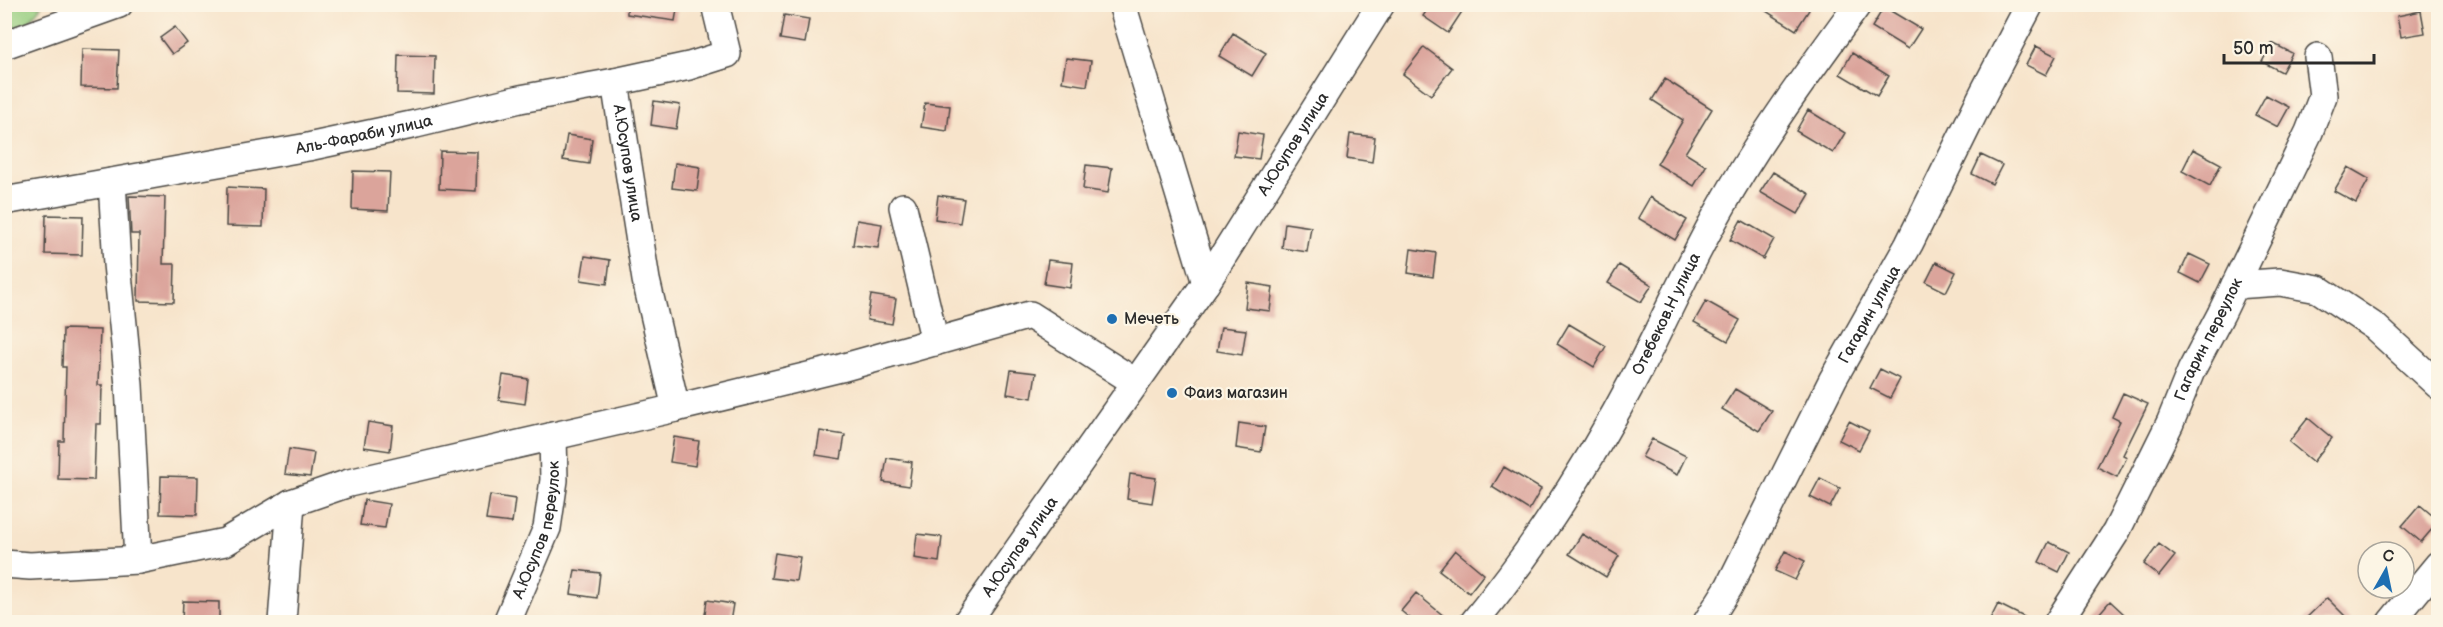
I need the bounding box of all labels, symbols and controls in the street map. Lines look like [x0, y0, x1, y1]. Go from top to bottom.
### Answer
scale bar [2224, 27, 2374, 65]
text: 50 m [2233, 38, 2274, 59]
street label: А.Юсупов улица [1253, 88, 1333, 200]
street label: А.Юсупов улица [609, 102, 646, 224]
street label: Аль-Фараби улица [293, 111, 435, 159]
street label: Отебеков.Н улица [1628, 249, 1705, 378]
street label: Гагарин улица [1834, 262, 1905, 367]
street label: Гагарин переулок [2171, 274, 2247, 403]
place label: Мечеть [1124, 310, 1179, 329]
marker: Мечеть [1105, 312, 1119, 326]
place label: Фаиз магазин [1184, 384, 1288, 403]
marker: Фаиз магазин [1165, 386, 1179, 400]
street label: А.Юсупов переулок [508, 460, 564, 603]
street label: А.Юсупов улица [978, 493, 1062, 601]
north arrow [2356, 540, 2416, 600]
text: С [2381, 546, 2395, 567]

